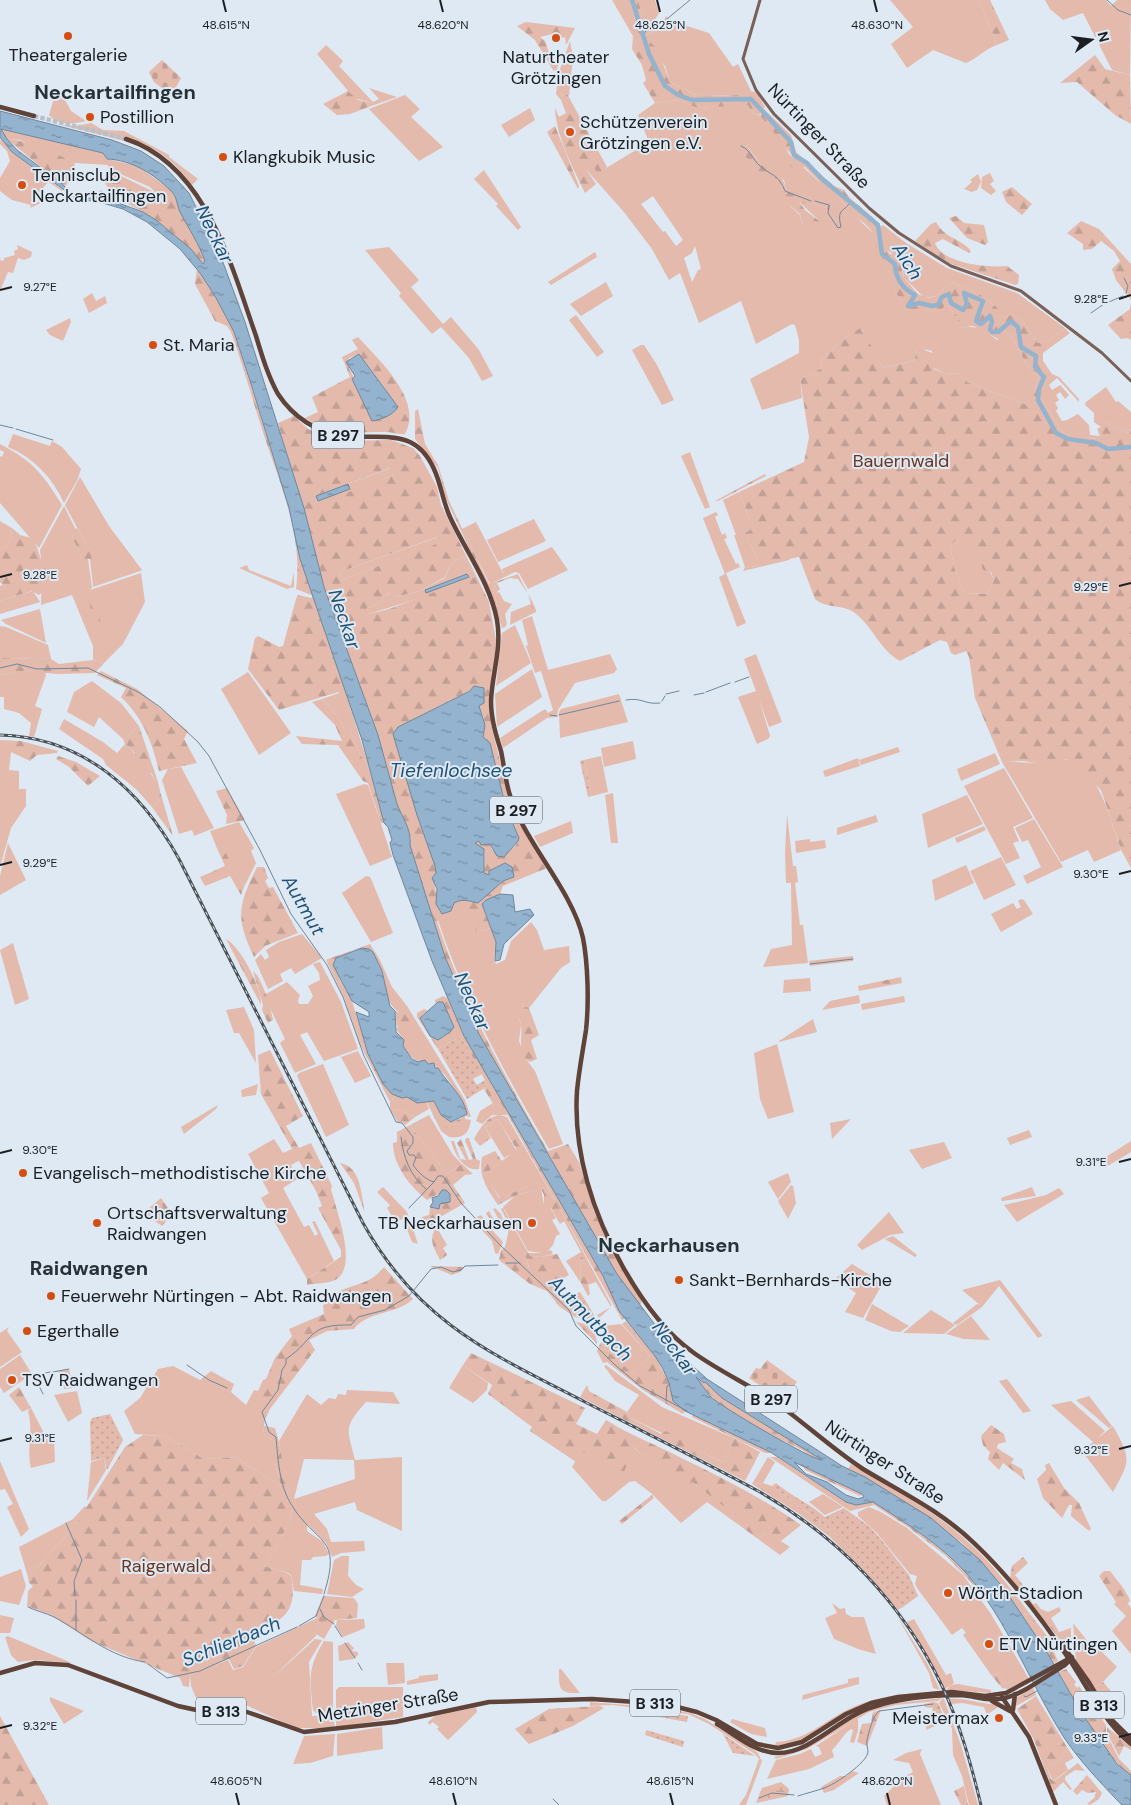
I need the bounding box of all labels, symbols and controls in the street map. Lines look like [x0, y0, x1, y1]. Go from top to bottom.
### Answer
north arrow [1066, 15, 1116, 65]
text: 48.615°N [202, 17, 250, 33]
text: 48.620°N [417, 17, 469, 33]
text: 48.625°N [635, 17, 685, 33]
text: 48.630°N [851, 17, 903, 33]
marker: Theatergalerie [62, 30, 74, 42]
text: N [1094, 30, 1114, 44]
marker: Naturtheater Grötzingen [550, 32, 562, 44]
place label: Theatergalerie [9, 43, 127, 67]
place label: Naturtheater Grötzingen [503, 45, 610, 90]
street label: Nürtinger Straße [762, 78, 876, 194]
district label: Neckartailfingen [34, 79, 196, 105]
place label: Postillion [100, 105, 174, 129]
place label: Schützenverein Grötzingen e.V. [580, 110, 708, 155]
marker: Postillion [84, 111, 96, 123]
marker: Schützenverein Grötzingen e.V. [564, 126, 576, 138]
place label: Klangkubik Music [233, 145, 376, 169]
marker: Klangkubik Music [217, 151, 229, 163]
place label: Tennisclub Neckartailfingen [32, 163, 166, 208]
marker: Tennisclub Neckartailfingen [16, 179, 28, 191]
water label: Neckar [190, 201, 240, 268]
water label: Aich [886, 237, 929, 284]
text: 9.27°E [23, 279, 57, 295]
text: 9.28°E [1074, 291, 1108, 307]
place label: St. Maria [163, 333, 235, 357]
marker: St. Maria [147, 339, 159, 351]
road number: B 297 [312, 422, 364, 448]
park label: Bauernwald [853, 449, 949, 473]
text: 9.28°E [23, 567, 57, 583]
text: 9.29°E [1074, 579, 1109, 595]
water label: Neckar [323, 586, 367, 653]
water label: Tiefenlochsee [390, 758, 512, 783]
road number: B 297 [490, 796, 542, 824]
text: 9.29°E [23, 855, 58, 871]
text: 9.30°E [1073, 866, 1109, 882]
water label: Autmut [276, 870, 331, 940]
water label: Neckar [449, 968, 497, 1035]
text: 9.30°E [22, 1142, 58, 1158]
text: 9.31°E [1075, 1154, 1107, 1170]
place label: Evangelisch-methodistische Kirche [33, 1161, 326, 1185]
marker: Evangelisch-methodistische Kirche [17, 1167, 29, 1179]
place label: Ortschaftsverwaltung Raidwangen [107, 1201, 287, 1246]
place label: TB Neckarhausen [378, 1211, 522, 1235]
marker: Ortschaftsverwaltung Raidwangen [91, 1217, 103, 1229]
marker: TB Neckarhausen [526, 1217, 538, 1229]
district label: Neckarhausen [598, 1232, 740, 1258]
district label: Raidwangen [30, 1255, 148, 1281]
place label: Sankt-Bernhards-Kirche [689, 1268, 892, 1292]
water label: Autmutbach [543, 1269, 638, 1367]
marker: Sankt-Bernhards-Kirche [673, 1274, 685, 1286]
place label: Feuerwehr Nürtingen - Abt. Raidwangen [61, 1284, 392, 1308]
marker: Feuerwehr Nürtingen - Abt. Raidwangen [45, 1290, 57, 1302]
water label: Neckar [646, 1316, 703, 1381]
place label: Egerthalle [37, 1319, 119, 1343]
marker: Egerthalle [21, 1325, 33, 1337]
place label: TSV Raidwangen [22, 1368, 158, 1392]
marker: TSV Raidwangen [6, 1374, 18, 1386]
road number: B 297 [745, 1386, 797, 1412]
street label: Nürtinger Straße [820, 1414, 950, 1510]
text: 9.31°E [24, 1430, 56, 1446]
text: 9.32°E [1074, 1442, 1108, 1458]
park label: Raigerwald [121, 1554, 211, 1578]
place label: Wörth-Stadion [958, 1581, 1083, 1605]
marker: Wörth-Stadion [942, 1587, 954, 1599]
water label: Schlierbach [178, 1610, 284, 1672]
place label: ETV Nürtingen [999, 1632, 1117, 1656]
marker: ETV Nürtingen [983, 1638, 995, 1650]
street label: Metzinger Straße [316, 1682, 460, 1728]
road number: B 313 [630, 1690, 680, 1716]
road number: B 313 [1074, 1692, 1124, 1718]
road number: B 313 [196, 1698, 246, 1724]
place label: Meistermax [892, 1706, 989, 1730]
marker: Meistermax [993, 1712, 1005, 1724]
text: 9.32°E [23, 1718, 57, 1734]
text: 9.33°E [1074, 1730, 1109, 1746]
text: 48.605°N [210, 1773, 262, 1789]
text: 48.610°N [429, 1773, 477, 1789]
text: 48.615°N [646, 1773, 694, 1789]
text: 48.620°N [861, 1773, 913, 1789]

